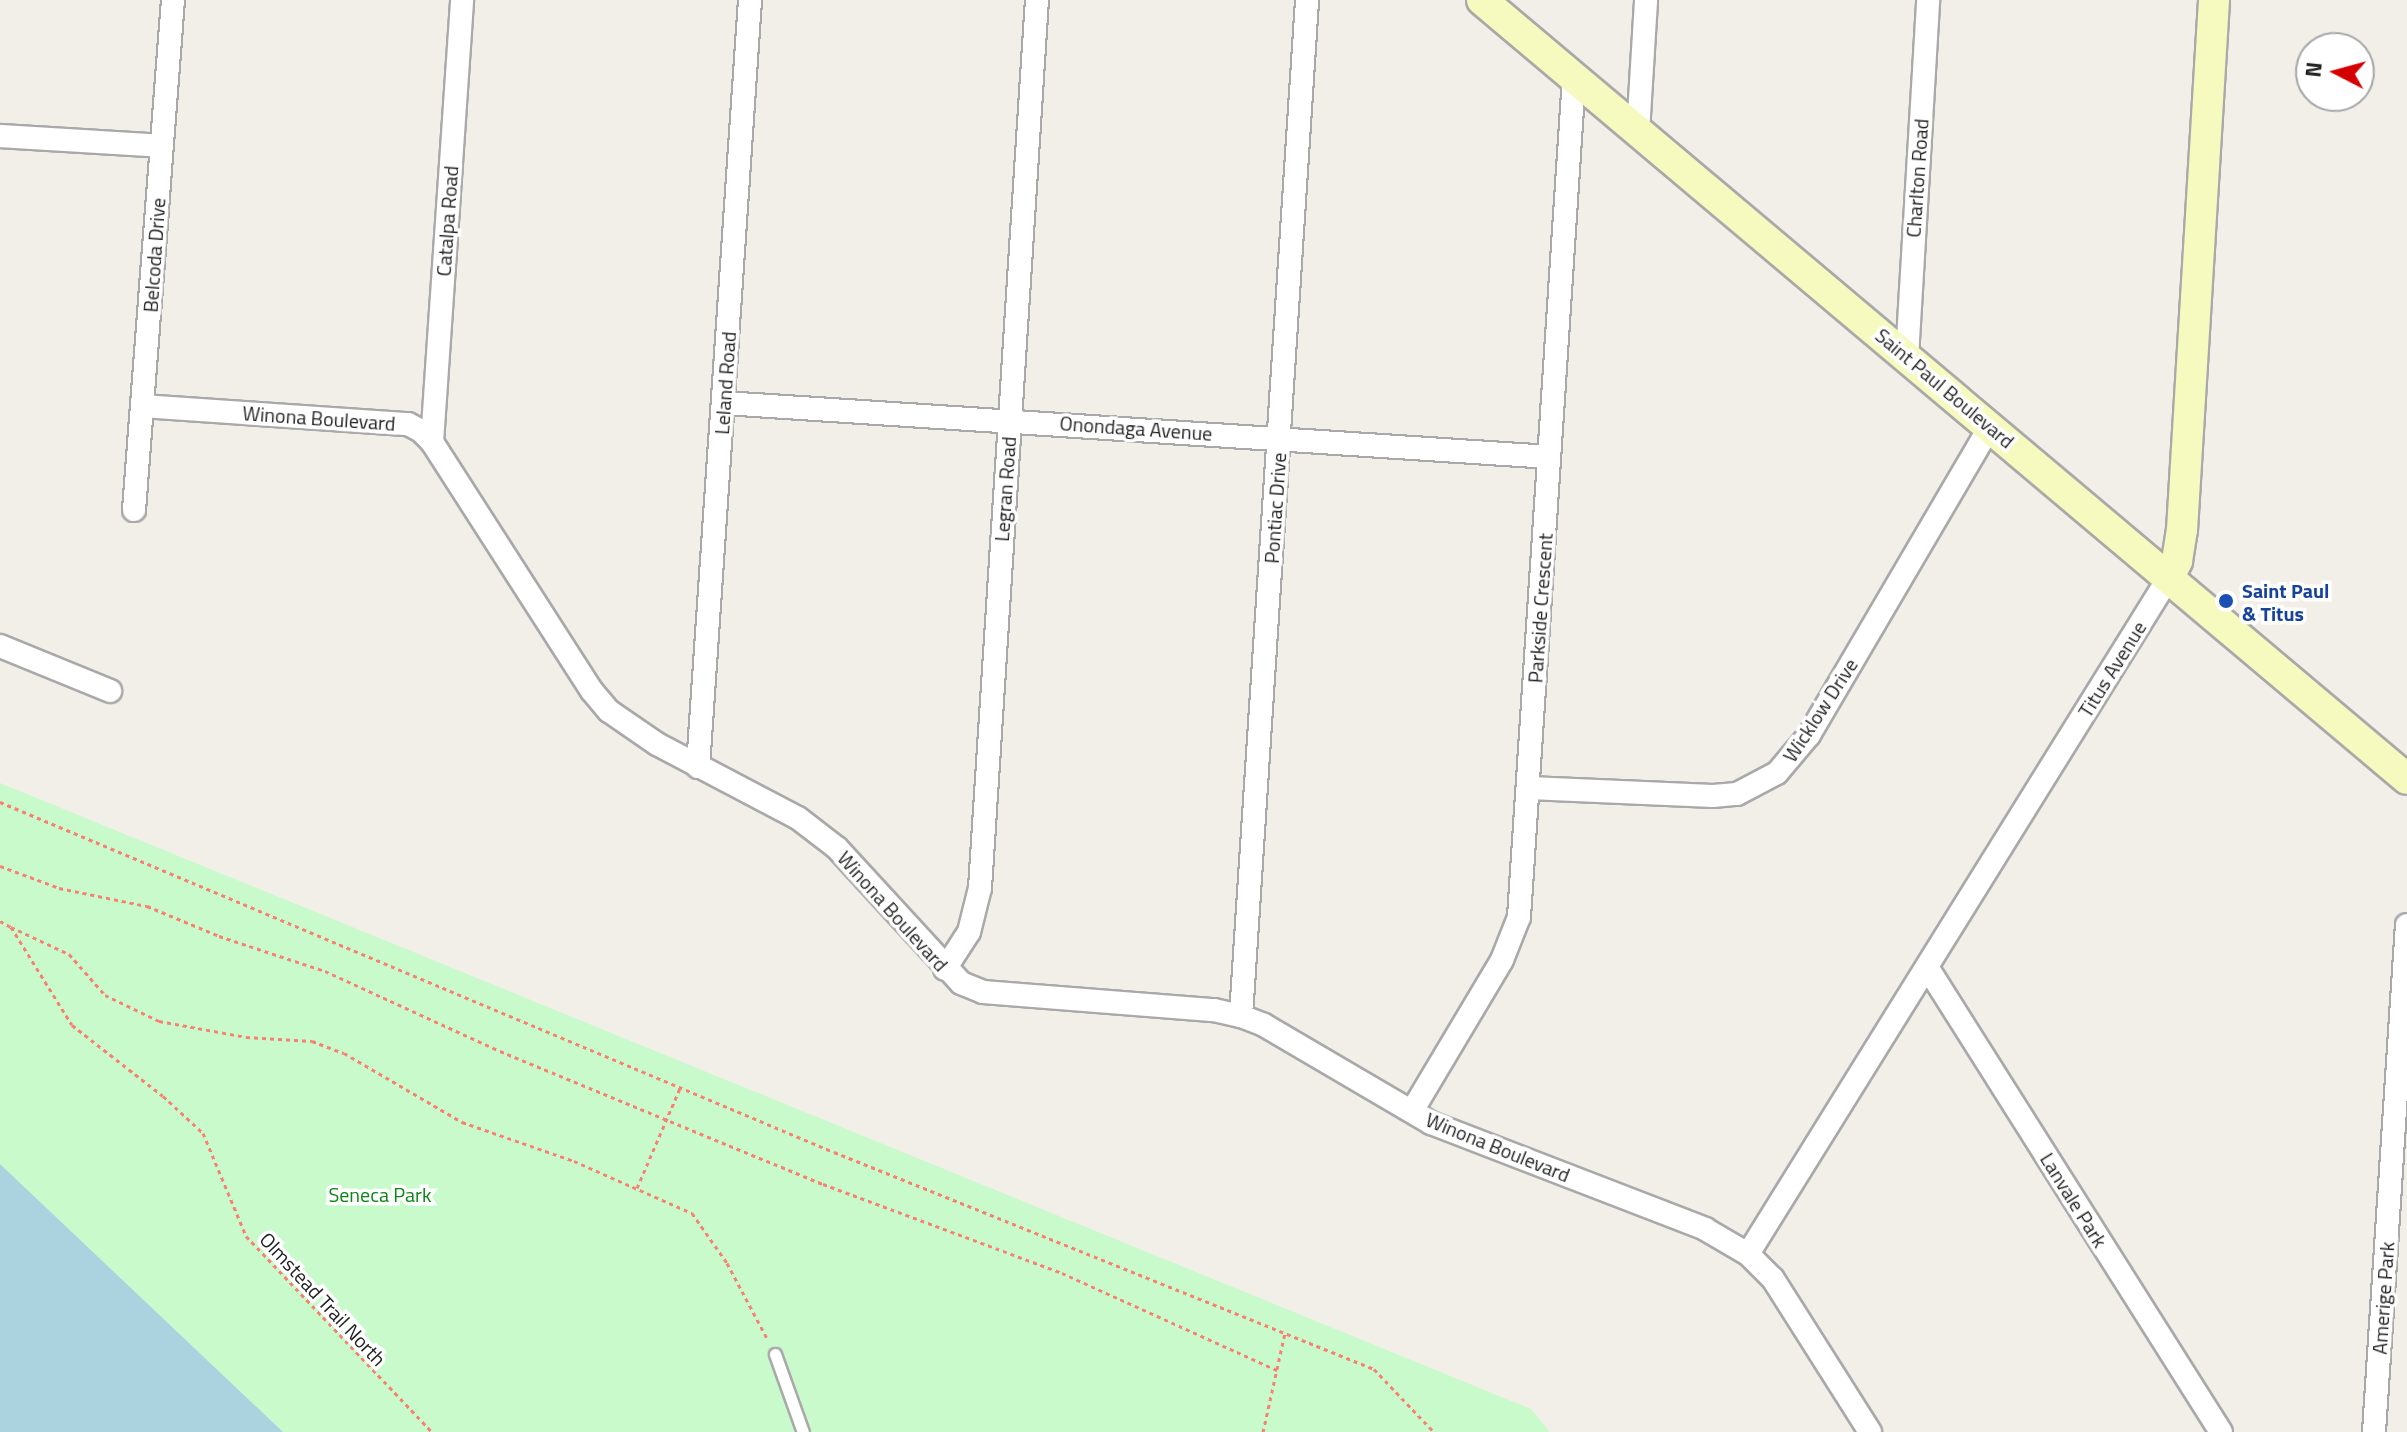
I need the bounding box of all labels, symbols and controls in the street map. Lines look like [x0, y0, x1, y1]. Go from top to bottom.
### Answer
north arrow [2295, 32, 2375, 112]
text: N [2295, 60, 2331, 79]
street label: Charlton Road [1901, 118, 1933, 238]
street label: Catalpa Road [431, 165, 463, 277]
street label: Belcoda Drive [138, 197, 170, 313]
street label: Saint Paul Boulevard [1871, 323, 2019, 453]
street label: Leland Road [709, 331, 741, 435]
street label: Winona Boulevard [242, 401, 396, 435]
street label: Onondaga Avenue [1059, 411, 1213, 445]
street label: Legran Road [989, 436, 1021, 542]
street label: Pontiac Drive [1259, 452, 1291, 564]
street label: Parkside Crescent [1523, 532, 1557, 684]
place label: Saint Paul & Titus [2242, 578, 2329, 625]
marker: Saint Paul & Titus [2217, 592, 2235, 610]
street label: Titus Avenue [2073, 617, 2151, 721]
street label: Wicklow Drive [1778, 654, 1862, 766]
street label: Winona Boulevard [833, 846, 953, 976]
street label: Winona Boulevard [1422, 1107, 1574, 1187]
street label: Lanvale Park [2035, 1148, 2113, 1252]
park label: Seneca Park [328, 1182, 432, 1206]
street label: Olmstead Trail North [255, 1227, 391, 1371]
street label: Amerige Park [2367, 1241, 2399, 1355]

